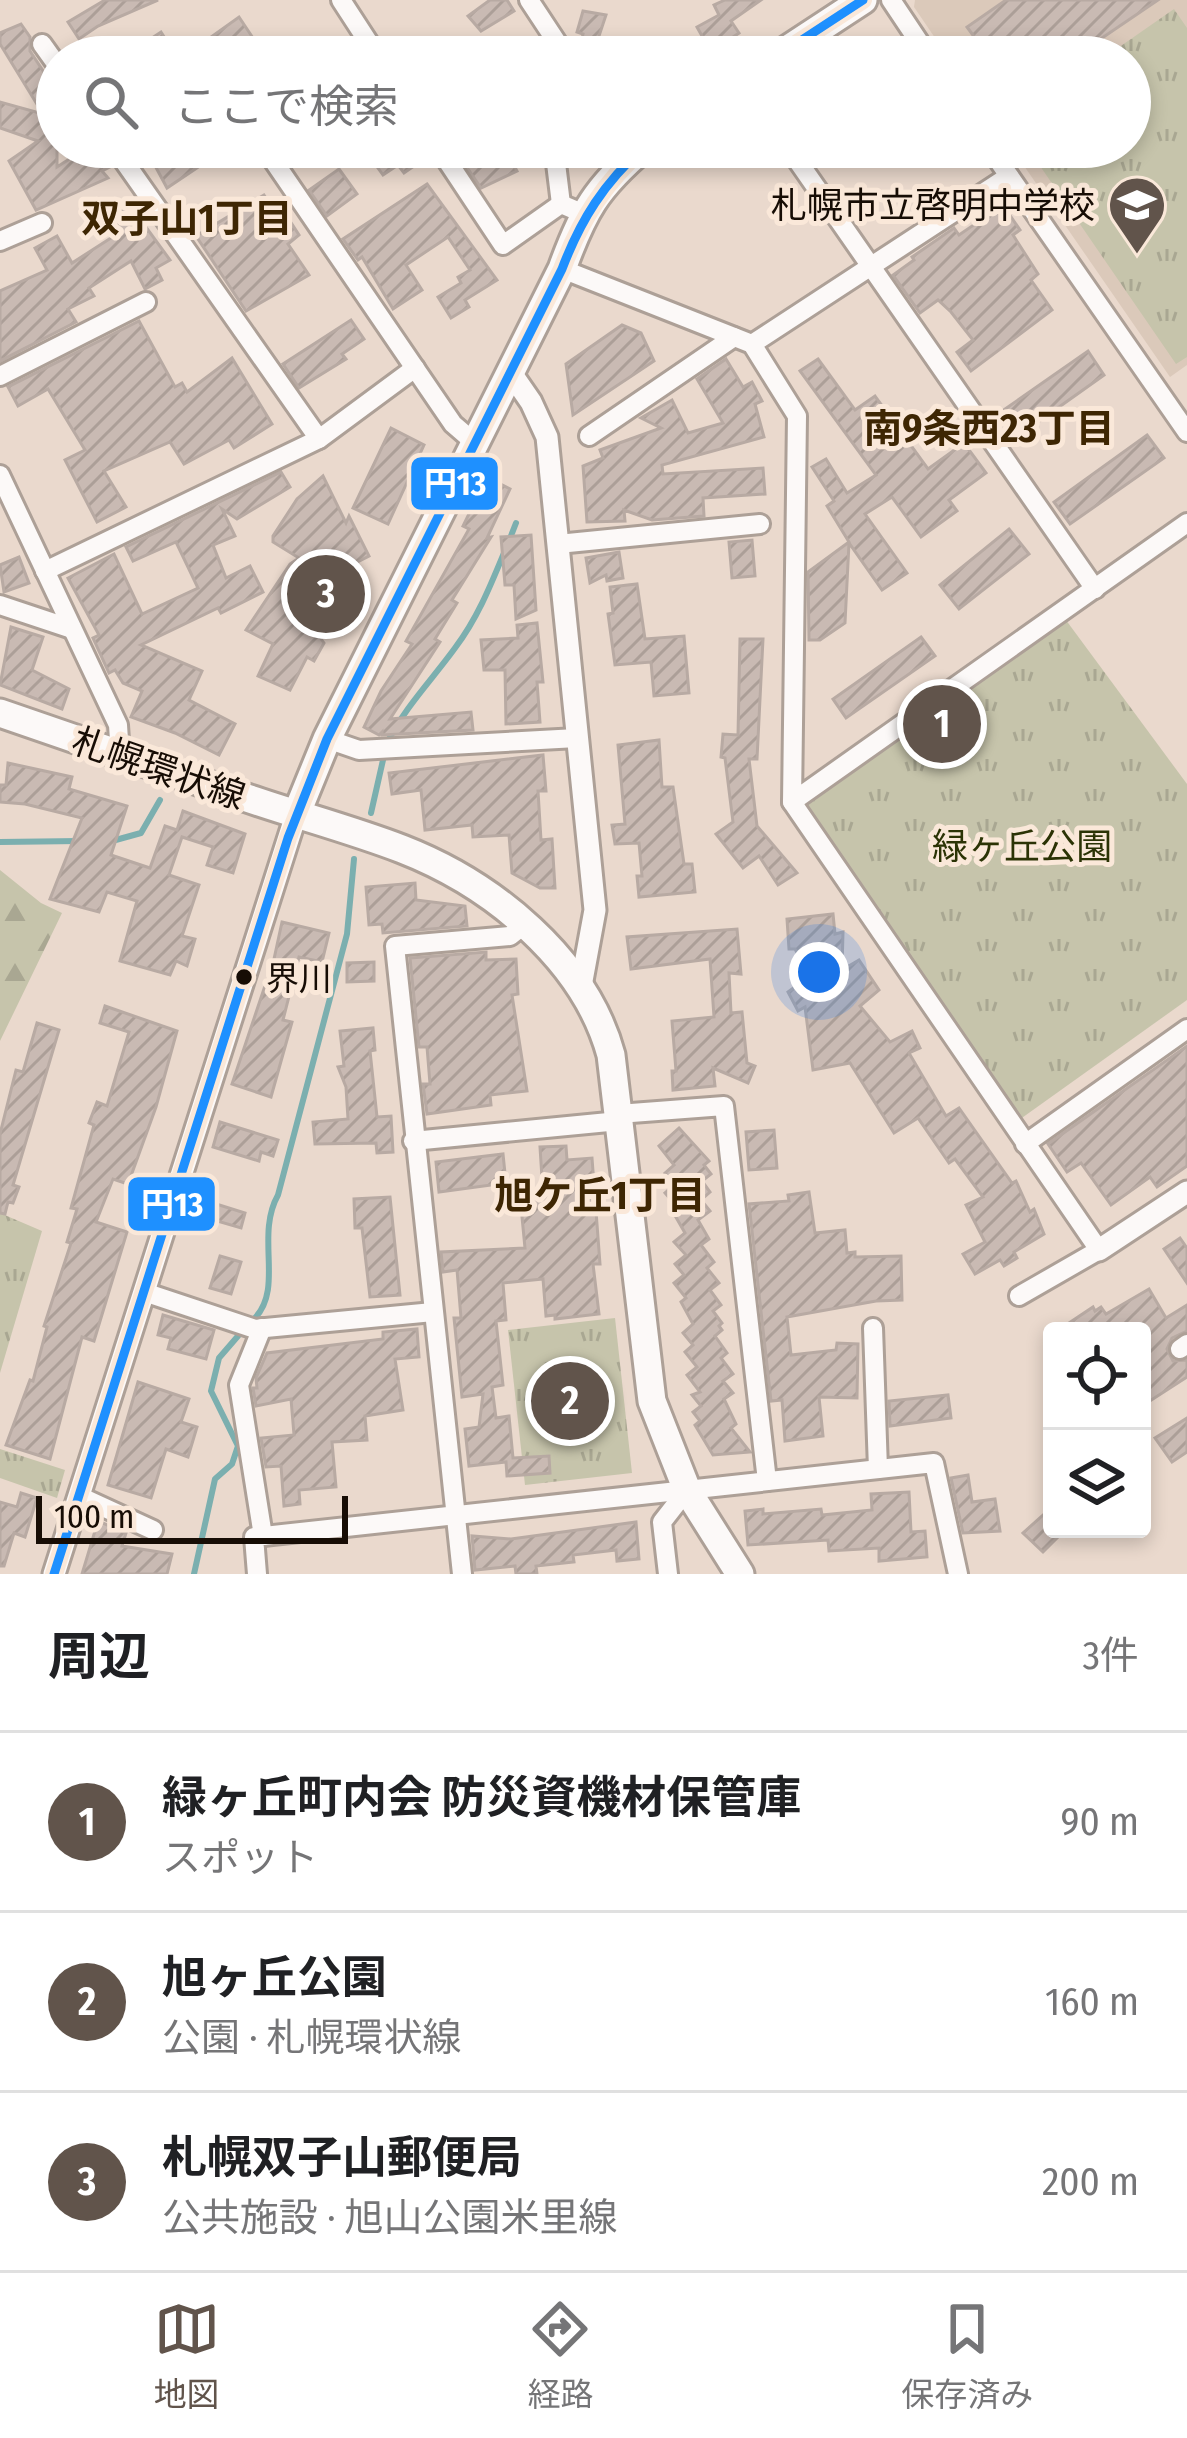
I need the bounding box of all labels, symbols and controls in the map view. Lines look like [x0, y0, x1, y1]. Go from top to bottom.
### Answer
search box [36, 36, 1151, 168]
icon: search [78, 69, 144, 135]
text: ここで検索 [174, 80, 399, 134]
school or university icon: 札幌市立啓明中学校 [1106, 174, 1168, 256]
place label: 札幌市立啓明中学校 [771, 184, 1095, 228]
district label: 双子山1丁目 [81, 196, 293, 242]
district label: 南9条西23丁目 [863, 406, 1115, 452]
line badge: 円13 [409, 455, 500, 512]
text: 円13 [424, 464, 486, 504]
pin: 3 [287, 549, 365, 639]
pin: 1 [903, 679, 981, 769]
street label: 札幌環状線 [66, 719, 251, 819]
park label: 緑ヶ丘公園 [932, 825, 1112, 869]
your location [789, 942, 849, 1002]
place label: 界川 [266, 959, 332, 999]
marker: 界川 [233, 966, 255, 988]
district label: 旭ケ丘1丁目 [494, 1173, 706, 1219]
line badge: 円13 [126, 1175, 217, 1233]
text: 円13 [141, 1185, 203, 1225]
map controls [1043, 1322, 1151, 1538]
button: locate [1043, 1322, 1151, 1430]
pin: 2 [531, 1356, 609, 1446]
button: layers [1043, 1430, 1151, 1538]
scale bar [36, 1490, 348, 1543]
text: 100 m [54, 1497, 134, 1537]
text: 周辺 [48, 1626, 150, 1688]
text: 3件 [1082, 1633, 1139, 1679]
text: 緑ヶ丘町内会 防災資機材保管庫 [162, 1771, 801, 1825]
text: 1 [79, 1799, 95, 1845]
text: 90 m [1061, 1799, 1139, 1845]
text: スポット [162, 1835, 318, 1881]
text: 旭ヶ丘公園 [162, 1951, 387, 2005]
text: 2 [78, 1979, 96, 2025]
text: 160 m [1045, 1979, 1139, 2025]
text: 公園 · 札幌環状線 [162, 2015, 462, 2061]
text: 札幌双子山郵便局 [162, 2131, 522, 2185]
text: 3 [78, 2159, 96, 2205]
text: 200 m [1042, 2159, 1139, 2205]
text: 公共施設 · 旭山公園米里線 [162, 2195, 618, 2241]
tab: 地図 [154, 2296, 220, 2416]
tab: 経路 [527, 2296, 593, 2416]
tab: 保存済み [901, 2296, 1033, 2416]

